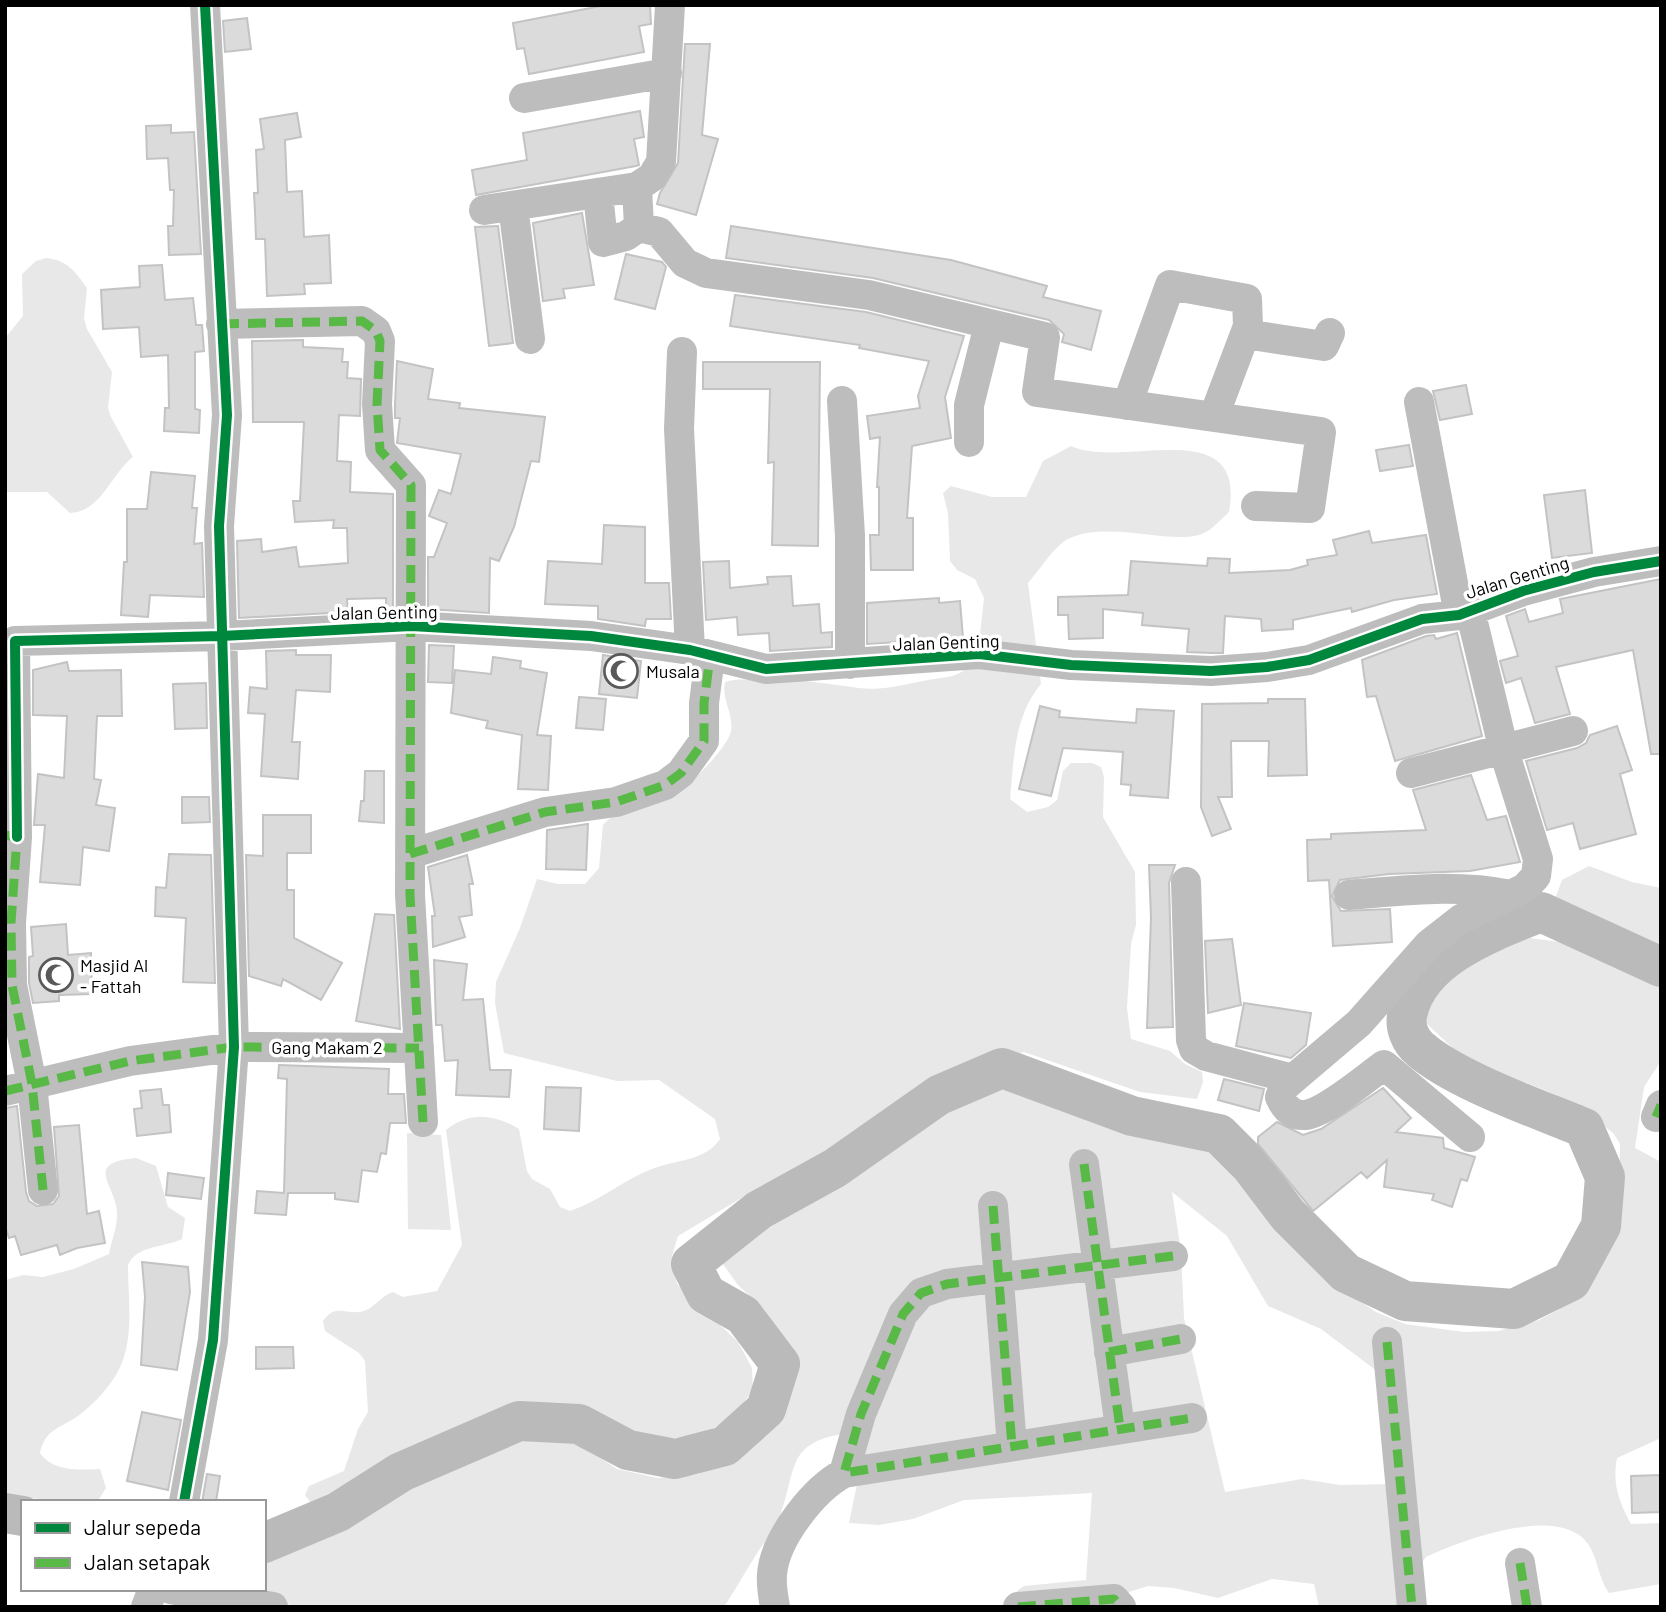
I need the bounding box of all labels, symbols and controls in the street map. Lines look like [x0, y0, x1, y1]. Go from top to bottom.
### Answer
street label: Jalan Genting [1463, 551, 1571, 603]
street label: Jalan Genting [330, 600, 438, 624]
street label: Jalan Genting [892, 629, 1000, 655]
mosque icon: Musala [602, 652, 640, 690]
place label: Musala [646, 660, 700, 682]
place label: Masjid Al - Fattah [80, 954, 148, 997]
mosque icon: Masjid Al - Fattah [37, 956, 75, 994]
street label: Gang Makam 2 [271, 1036, 383, 1058]
legend [21, 1500, 266, 1591]
text: Jalur sepeda [84, 1514, 201, 1539]
text: Jalan setapak [84, 1549, 210, 1574]

